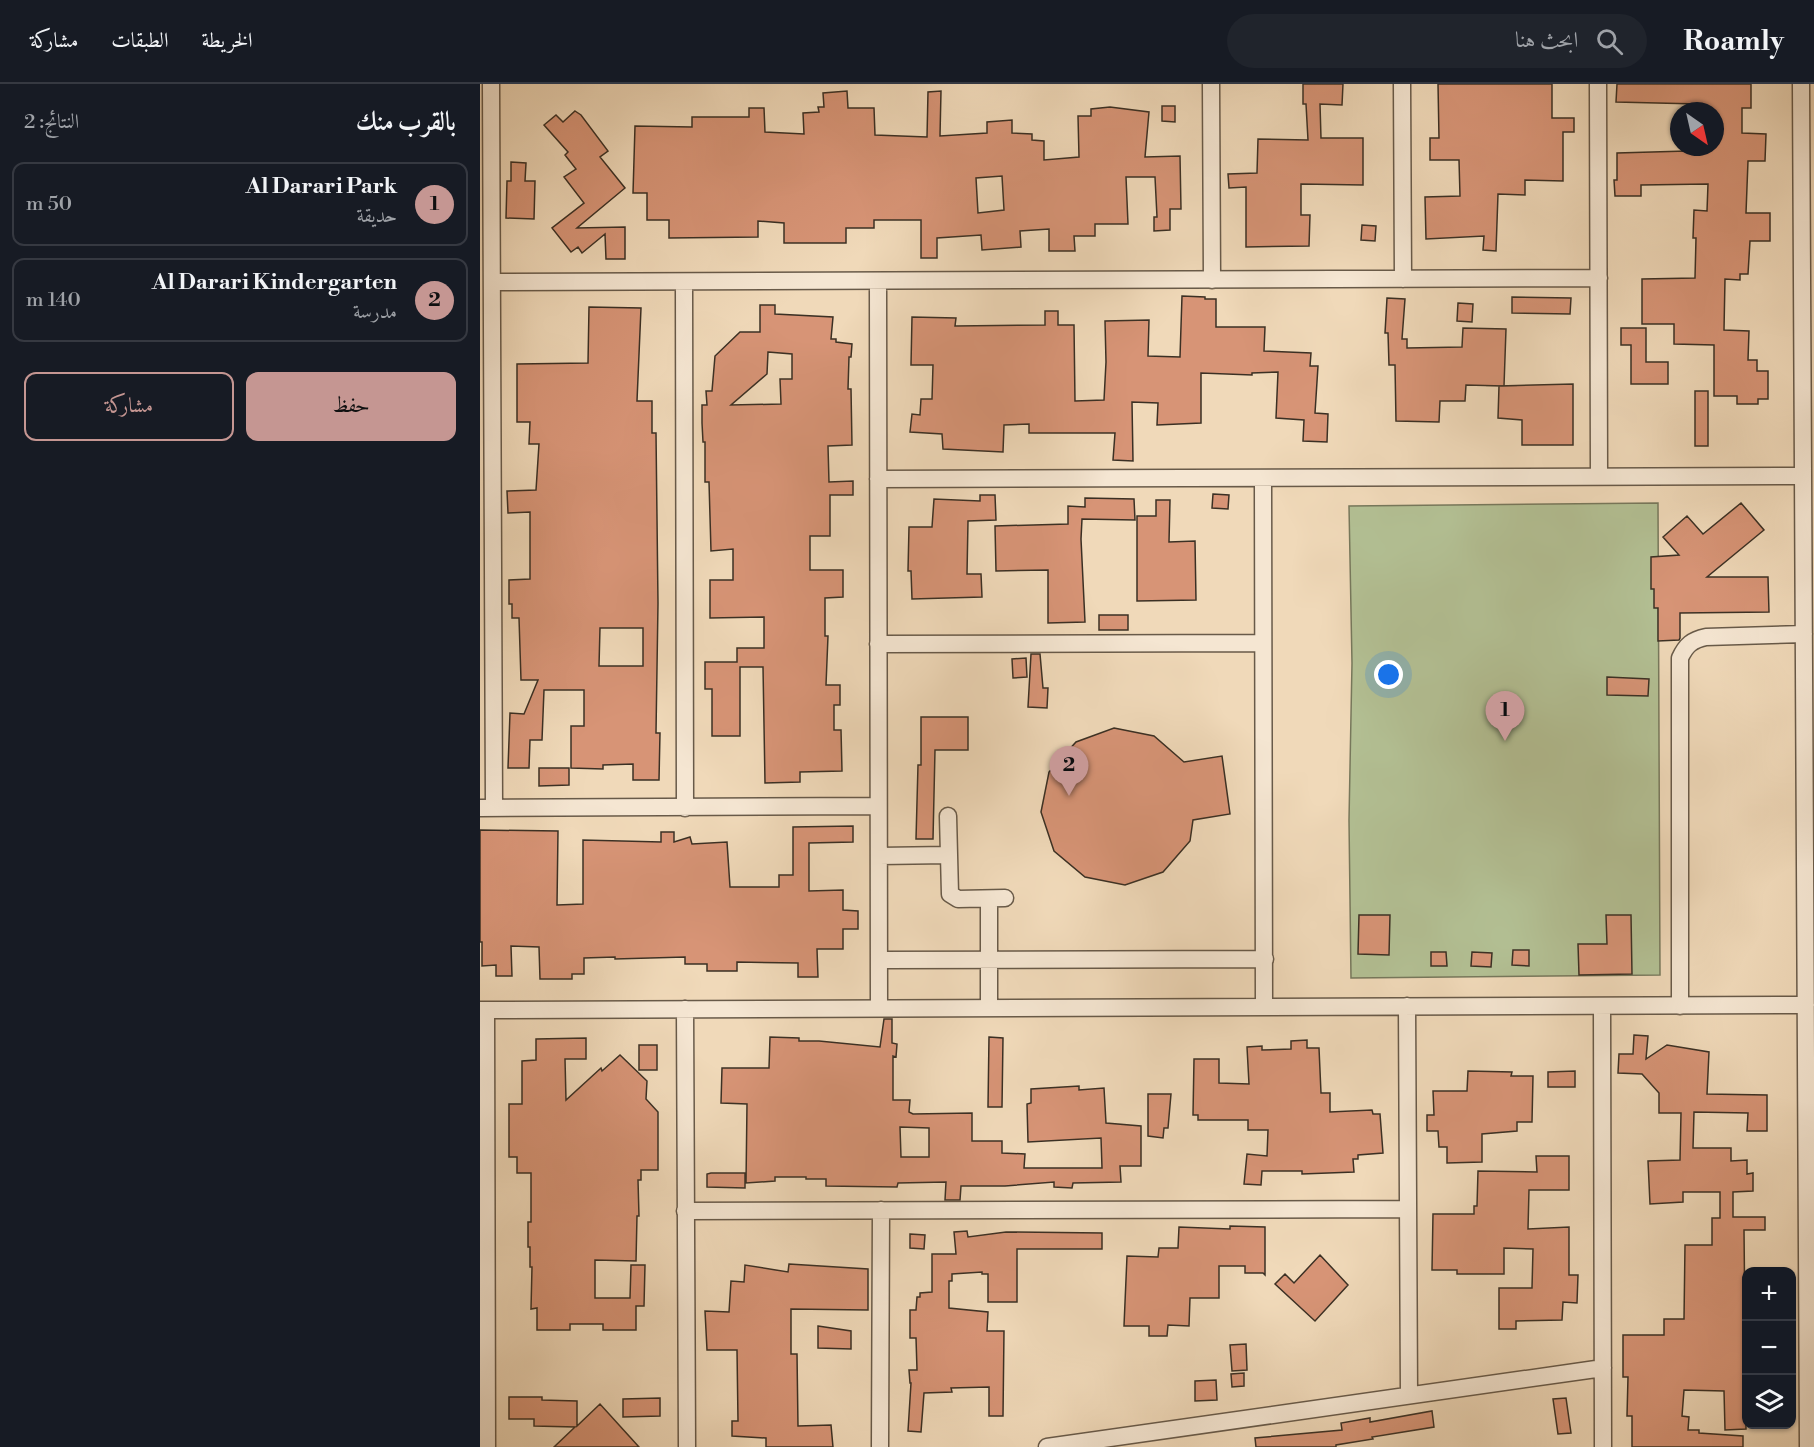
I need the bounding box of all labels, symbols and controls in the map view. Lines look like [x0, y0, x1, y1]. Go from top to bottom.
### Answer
search box [1227, 14, 1647, 68]
text: Roamly [1683, 24, 1784, 59]
icon: search [1593, 25, 1626, 58]
text: ابحث هنا [1515, 27, 1578, 54]
text: مشاركة [30, 28, 78, 54]
text: الطبقات [111, 28, 168, 54]
text: الخريطة [201, 28, 253, 54]
north arrow [1670, 102, 1724, 156]
text: بالقرب منك [356, 106, 456, 138]
text: النتائج: 2 [24, 110, 79, 135]
text: Al Darari Park [246, 173, 397, 200]
text: 50 m [26, 192, 72, 217]
text: 1 [430, 192, 439, 217]
text: حديقة [357, 204, 397, 229]
text: Al Darari Kindergarten [152, 269, 397, 296]
text: 140 m [26, 288, 81, 313]
text: 2 [428, 288, 441, 313]
text: مدرسة [353, 300, 397, 325]
button: مشاركة [24, 372, 234, 441]
button: حفظ [246, 372, 456, 441]
your location [1374, 660, 1403, 689]
pin: 1 [1486, 692, 1524, 741]
pin: 2 [1050, 746, 1088, 796]
map controls [1742, 1267, 1796, 1429]
button: + [1742, 1267, 1796, 1321]
button: − [1742, 1321, 1796, 1375]
button: layers [1742, 1375, 1796, 1429]

